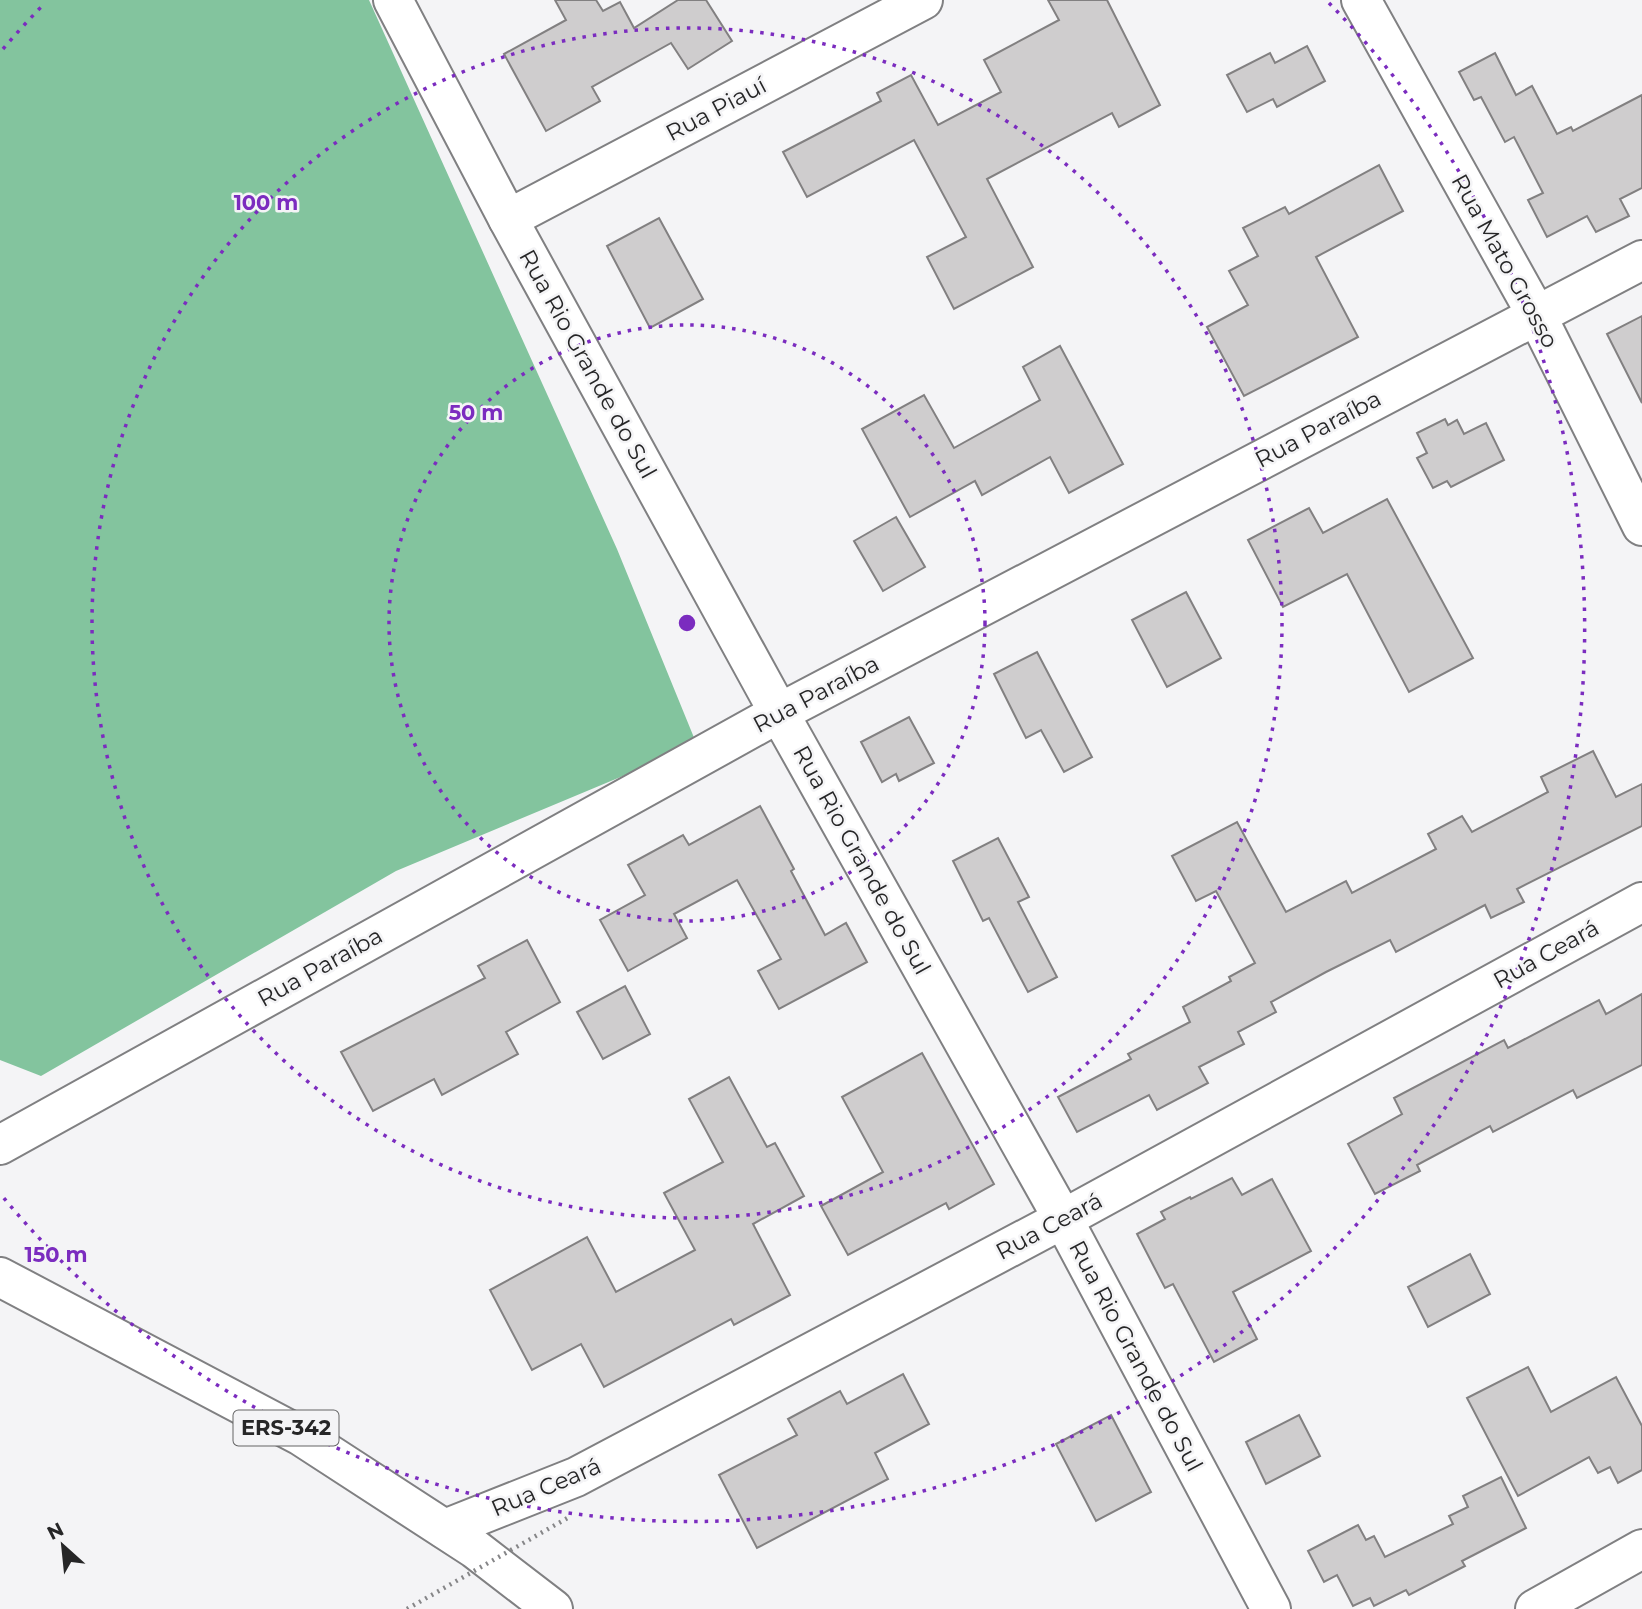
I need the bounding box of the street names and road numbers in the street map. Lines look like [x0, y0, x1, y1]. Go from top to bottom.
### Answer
street label: Rua Piauí [661, 71, 772, 147]
street label: Rua Mato Grosso [1446, 169, 1564, 353]
street label: Rua Rio Grande do Sul [513, 245, 663, 483]
street label: Rua Paraíba [1250, 384, 1386, 474]
street label: Rua Paraíba [748, 649, 884, 739]
street label: Rua Rio Grande do Sul [787, 741, 937, 979]
street label: Rua Ceará [1488, 914, 1604, 994]
street label: Rua Paraíba [253, 921, 387, 1013]
street label: Rua Ceará [991, 1186, 1107, 1266]
street label: Rua Rio Grande do Sul [1063, 1236, 1209, 1476]
road number: ERS-342 [233, 1410, 338, 1446]
street label: Rua Ceará [487, 1451, 605, 1523]

